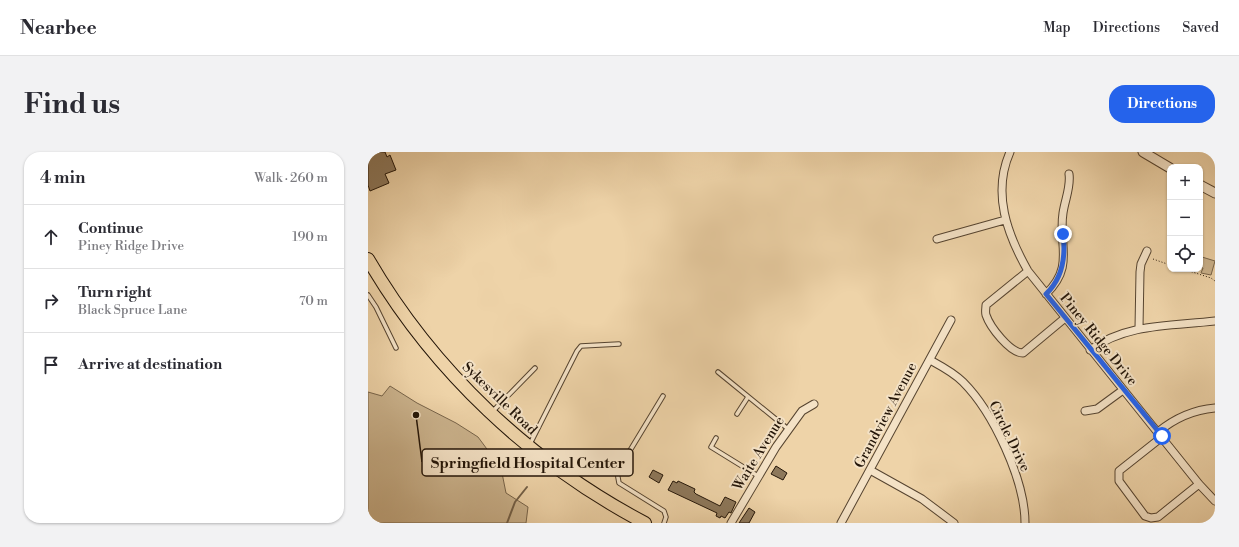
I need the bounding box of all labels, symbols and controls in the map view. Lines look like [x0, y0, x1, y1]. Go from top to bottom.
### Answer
text: Nearbee [20, 16, 97, 40]
text: Map [1043, 19, 1071, 37]
text: Directions [1093, 19, 1160, 37]
text: Saved [1182, 19, 1219, 37]
button: Directions [1109, 85, 1215, 123]
text: Find us [24, 87, 120, 122]
map controls [1167, 164, 1203, 272]
button: + [1167, 164, 1203, 200]
text: 4 min [40, 167, 85, 189]
text: Walk · 260 m [254, 170, 328, 186]
button: − [1167, 200, 1203, 236]
text: Continue [78, 219, 143, 238]
route end [1054, 225, 1072, 243]
icon: ahead [40, 226, 62, 248]
text: 190 m [292, 229, 328, 245]
button: locate [1167, 236, 1203, 272]
text: Piney Ridge Drive [78, 238, 184, 254]
text: Turn right [78, 283, 152, 302]
icon: right [40, 290, 62, 312]
street label: Piney Ridge Drive [1055, 290, 1141, 390]
text: 70 m [299, 293, 328, 309]
text: Black Spruce Lane [78, 302, 187, 318]
icon: arrive [40, 354, 62, 376]
text: Arrive at destination [78, 355, 222, 374]
street label: Sykesville Road [458, 358, 541, 439]
street label: Grandview Avenue [850, 360, 921, 471]
street label: Circle Drive [984, 398, 1034, 475]
street label: Waite Avenue [728, 413, 789, 495]
route start [1153, 427, 1171, 445]
callout: Springfield Hospital Center [422, 449, 633, 476]
text: Springfield Hospital Center [431, 454, 626, 473]

